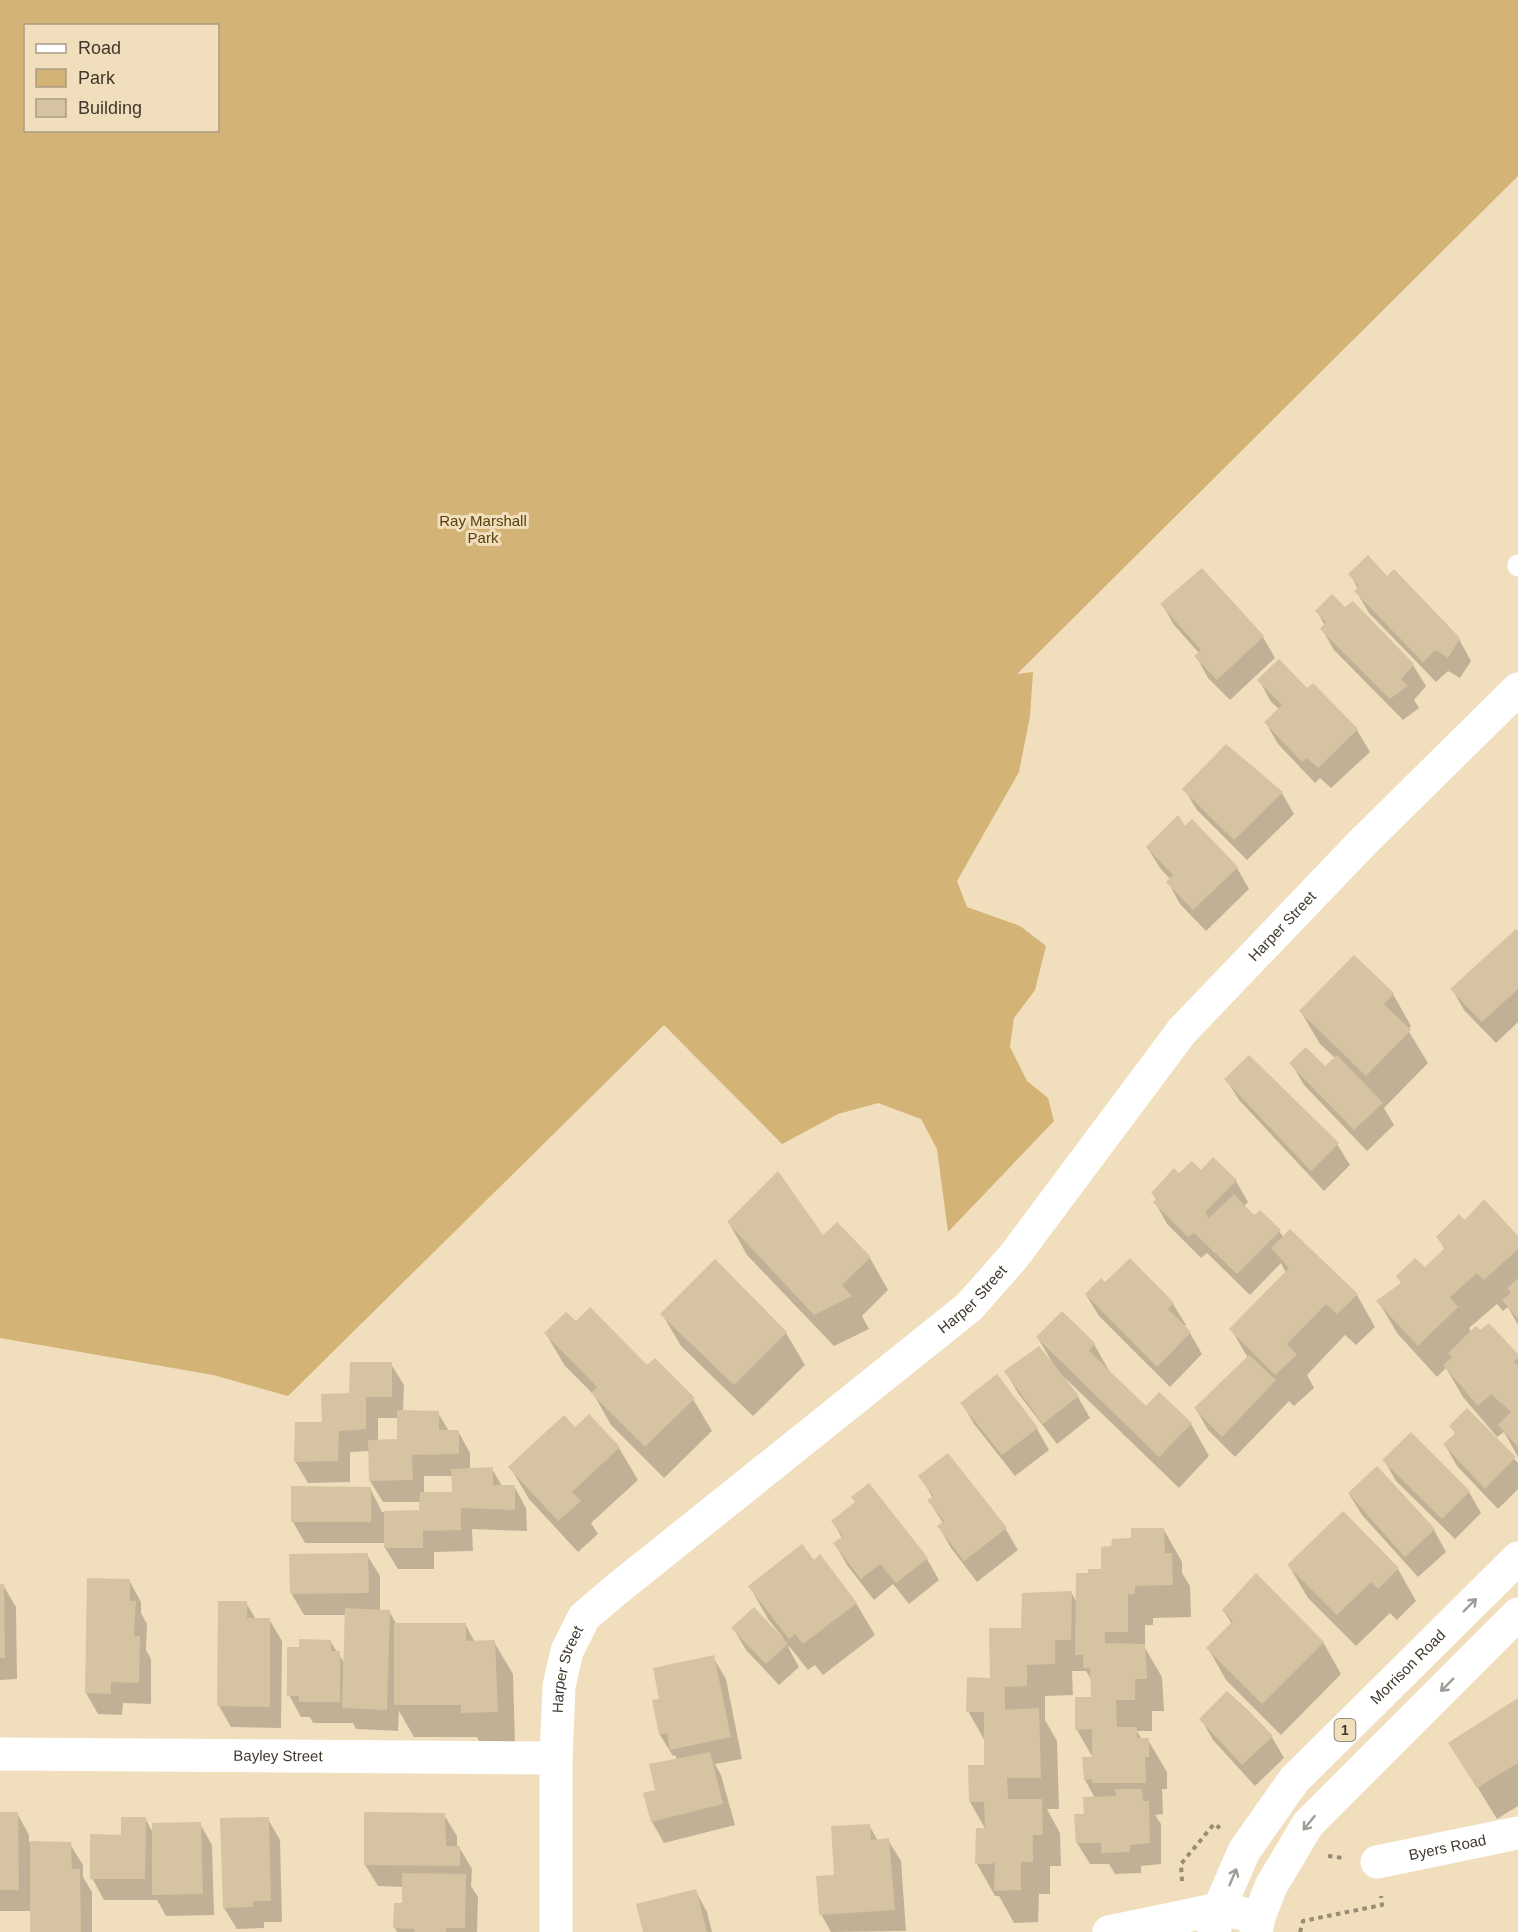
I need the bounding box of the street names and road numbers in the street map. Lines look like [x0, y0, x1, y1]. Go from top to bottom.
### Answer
street label: Harper Street [1245, 887, 1320, 964]
street label: Harper Street [934, 1261, 1010, 1337]
street label: Harper Street [549, 1622, 587, 1713]
street label: Morrison Road [1367, 1626, 1449, 1707]
road number: 1 [1334, 1719, 1356, 1741]
street label: Bayley Street [233, 1747, 324, 1764]
street label: Byers Road [1407, 1831, 1488, 1863]

